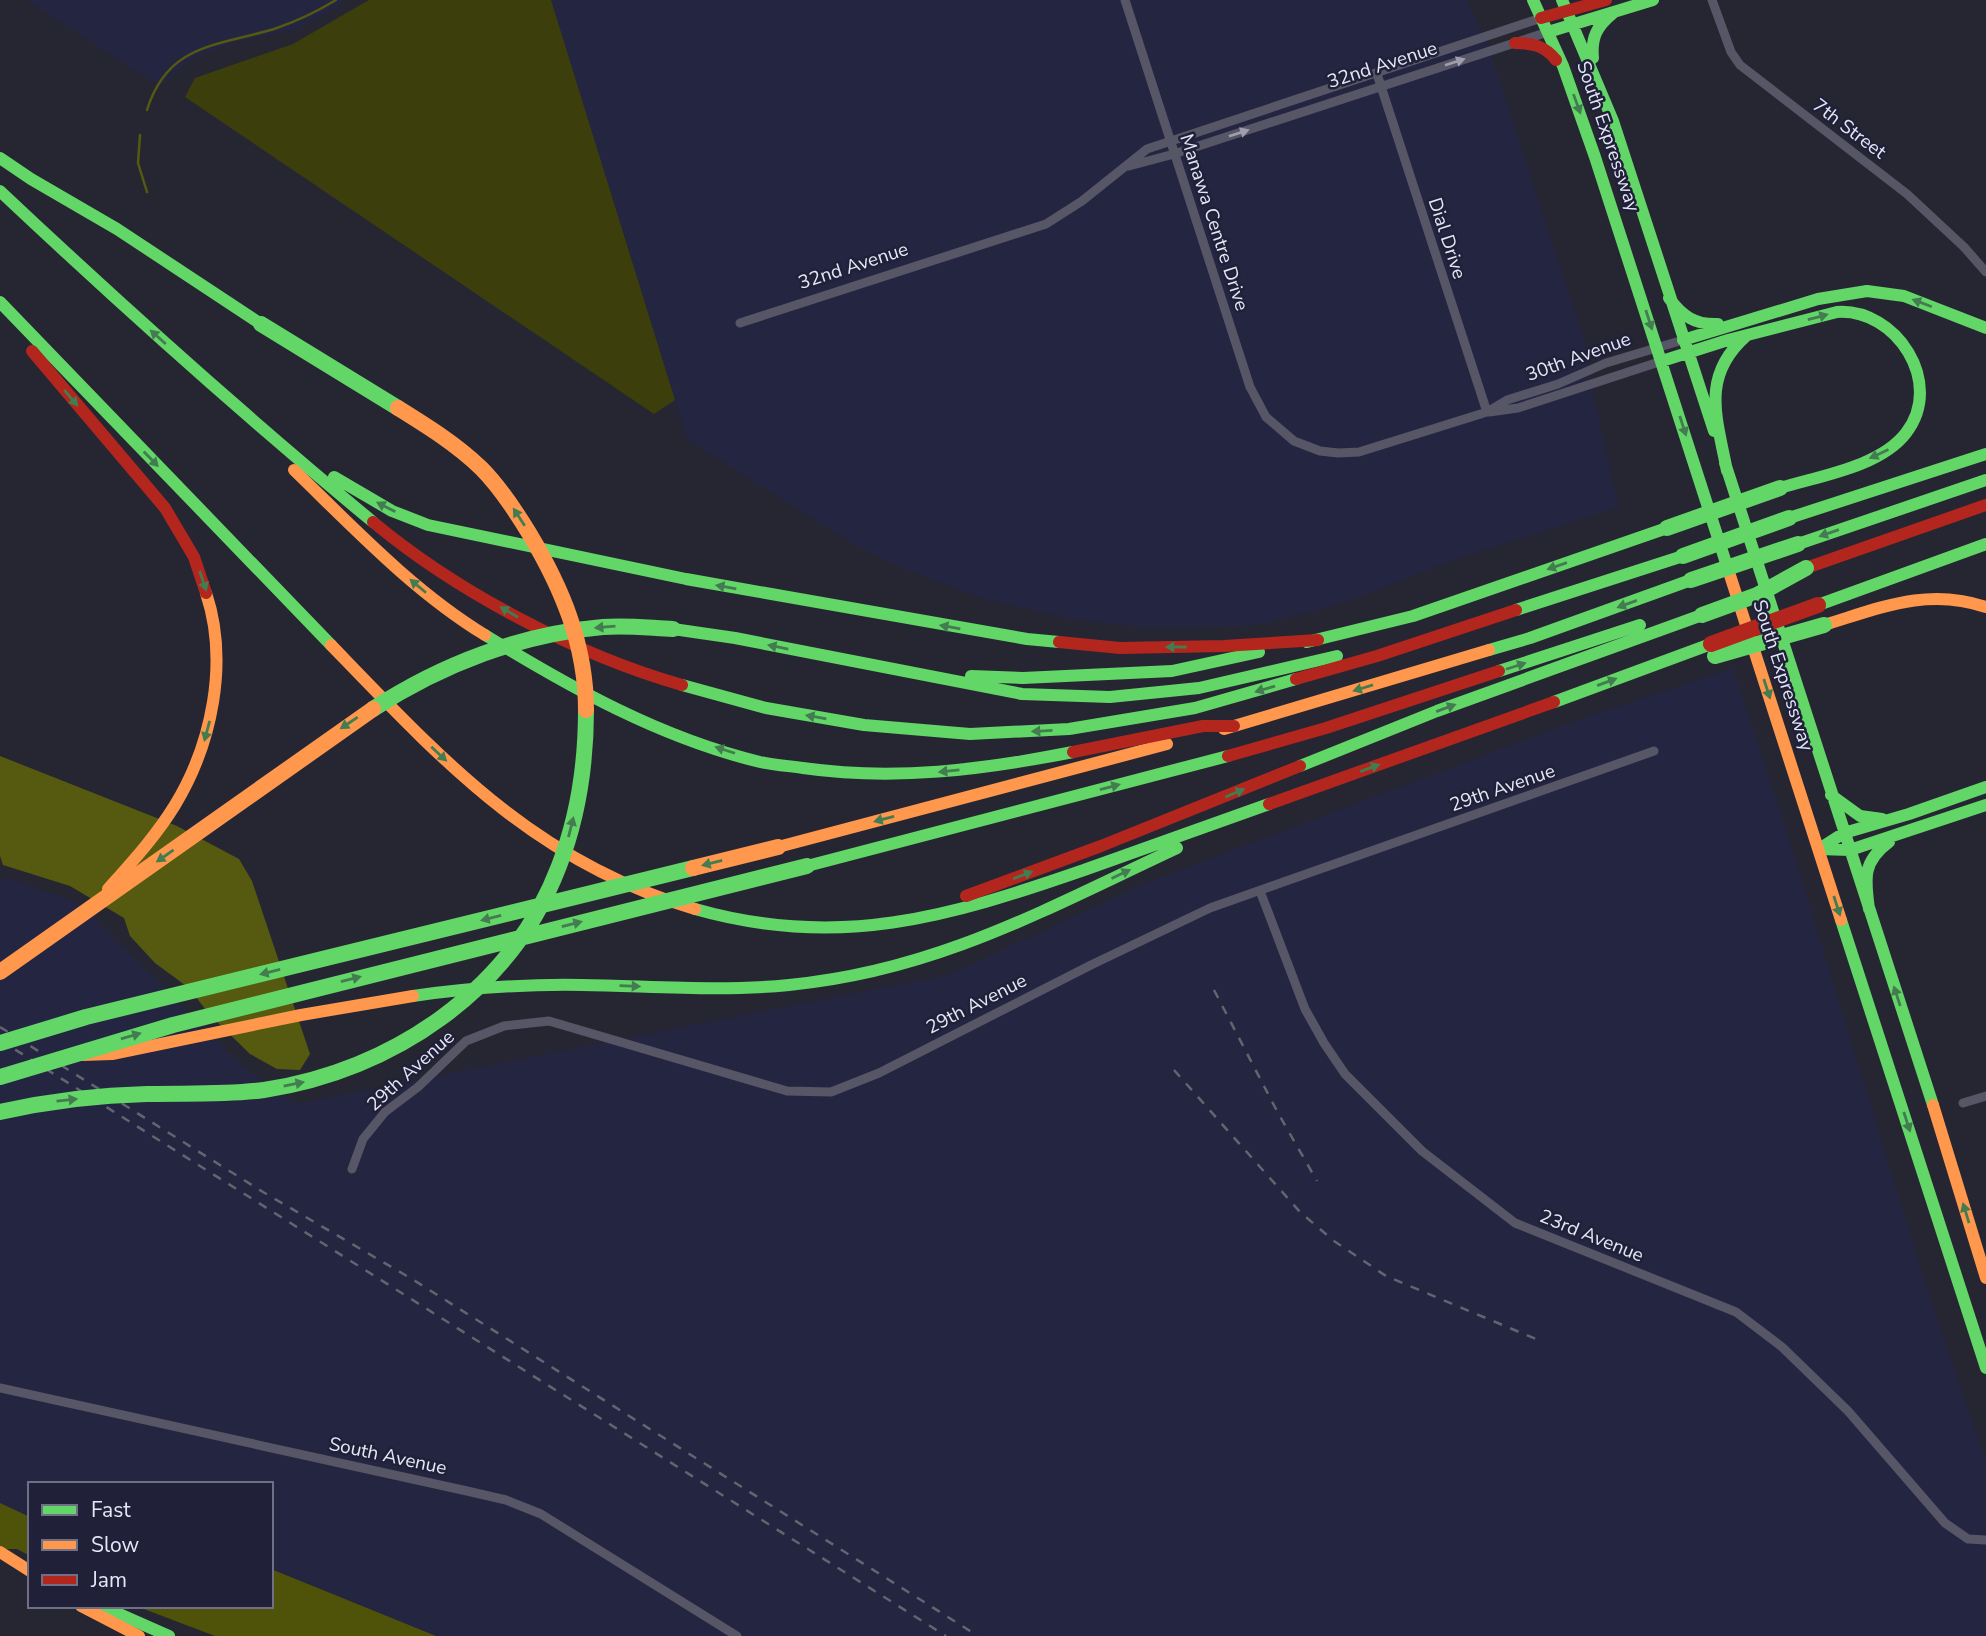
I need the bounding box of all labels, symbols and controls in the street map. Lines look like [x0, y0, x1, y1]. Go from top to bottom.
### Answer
street label: 32nd Avenue [1324, 35, 1441, 95]
one-way arrow [1445, 57, 1466, 67]
street label: South Expressway [1570, 58, 1646, 215]
one-way arrow [1571, 93, 1582, 114]
street label: 7th Street [1807, 93, 1892, 165]
one-way arrow [1229, 127, 1250, 138]
street label: Manawa Centre Drive [1173, 131, 1255, 314]
street label: Dial Drive [1422, 194, 1472, 282]
street label: 32nd Avenue [795, 236, 912, 296]
one-way arrow [1912, 297, 1933, 308]
one-way arrow [1644, 309, 1654, 330]
one-way arrow [1807, 311, 1829, 322]
street label: 30th Avenue [1522, 326, 1634, 388]
one-way arrow [149, 329, 167, 345]
one-way arrow [63, 389, 78, 406]
one-way arrow [1678, 416, 1688, 437]
one-way arrow [1869, 448, 1889, 460]
one-way arrow [142, 450, 158, 467]
one-way arrow [376, 502, 396, 514]
one-way arrow [512, 508, 526, 526]
one-way arrow [1818, 528, 1839, 539]
one-way arrow [1546, 561, 1567, 572]
one-way arrow [198, 571, 208, 592]
one-way arrow [410, 579, 427, 594]
one-way arrow [715, 581, 737, 592]
street label: South Expressway [1746, 596, 1820, 755]
one-way arrow [1616, 598, 1637, 609]
one-way arrow [500, 605, 519, 618]
one-way arrow [939, 621, 961, 632]
one-way arrow [593, 622, 615, 633]
one-way arrow [767, 641, 789, 652]
one-way arrow [1165, 641, 1187, 653]
one-way arrow [1505, 661, 1526, 671]
one-way arrow [1597, 676, 1618, 687]
one-way arrow [1762, 679, 1773, 700]
one-way arrow [1353, 683, 1374, 693]
one-way arrow [1254, 684, 1275, 694]
one-way arrow [1436, 702, 1457, 713]
one-way arrow [804, 711, 826, 722]
one-way arrow [340, 716, 359, 729]
one-way arrow [201, 720, 212, 742]
one-way arrow [1031, 725, 1053, 736]
one-way arrow [714, 744, 735, 755]
one-way arrow [430, 746, 448, 762]
street label: 29th Avenue [1446, 758, 1558, 818]
one-way arrow [1360, 762, 1381, 773]
one-way arrow [938, 766, 960, 777]
one-way arrow [1099, 781, 1121, 792]
one-way arrow [1225, 787, 1246, 798]
one-way arrow [873, 814, 895, 825]
one-way arrow [566, 816, 577, 838]
one-way arrow [156, 849, 174, 863]
one-way arrow [701, 858, 723, 869]
one-way arrow [1111, 868, 1131, 880]
one-way arrow [1013, 870, 1034, 881]
one-way arrow [1832, 895, 1843, 916]
one-way arrow [480, 913, 502, 924]
one-way arrow [561, 918, 583, 929]
one-way arrow [259, 967, 281, 978]
street label: 29th Avenue [922, 967, 1031, 1040]
one-way arrow [341, 973, 363, 984]
one-way arrow [619, 980, 641, 992]
one-way arrow [1891, 986, 1902, 1007]
street label: 29th Avenue [361, 1024, 460, 1117]
one-way arrow [121, 1030, 142, 1040]
one-way arrow [283, 1078, 305, 1089]
one-way arrow [56, 1094, 78, 1105]
one-way arrow [1902, 1112, 1913, 1133]
street label: 23rd Avenue [1536, 1203, 1648, 1269]
one-way arrow [1960, 1203, 1970, 1224]
street label: South Avenue [326, 1431, 449, 1481]
legend [28, 1482, 273, 1608]
text: Fast [91, 1496, 131, 1524]
text: Slow [91, 1531, 140, 1559]
text: Jam [90, 1566, 127, 1594]

